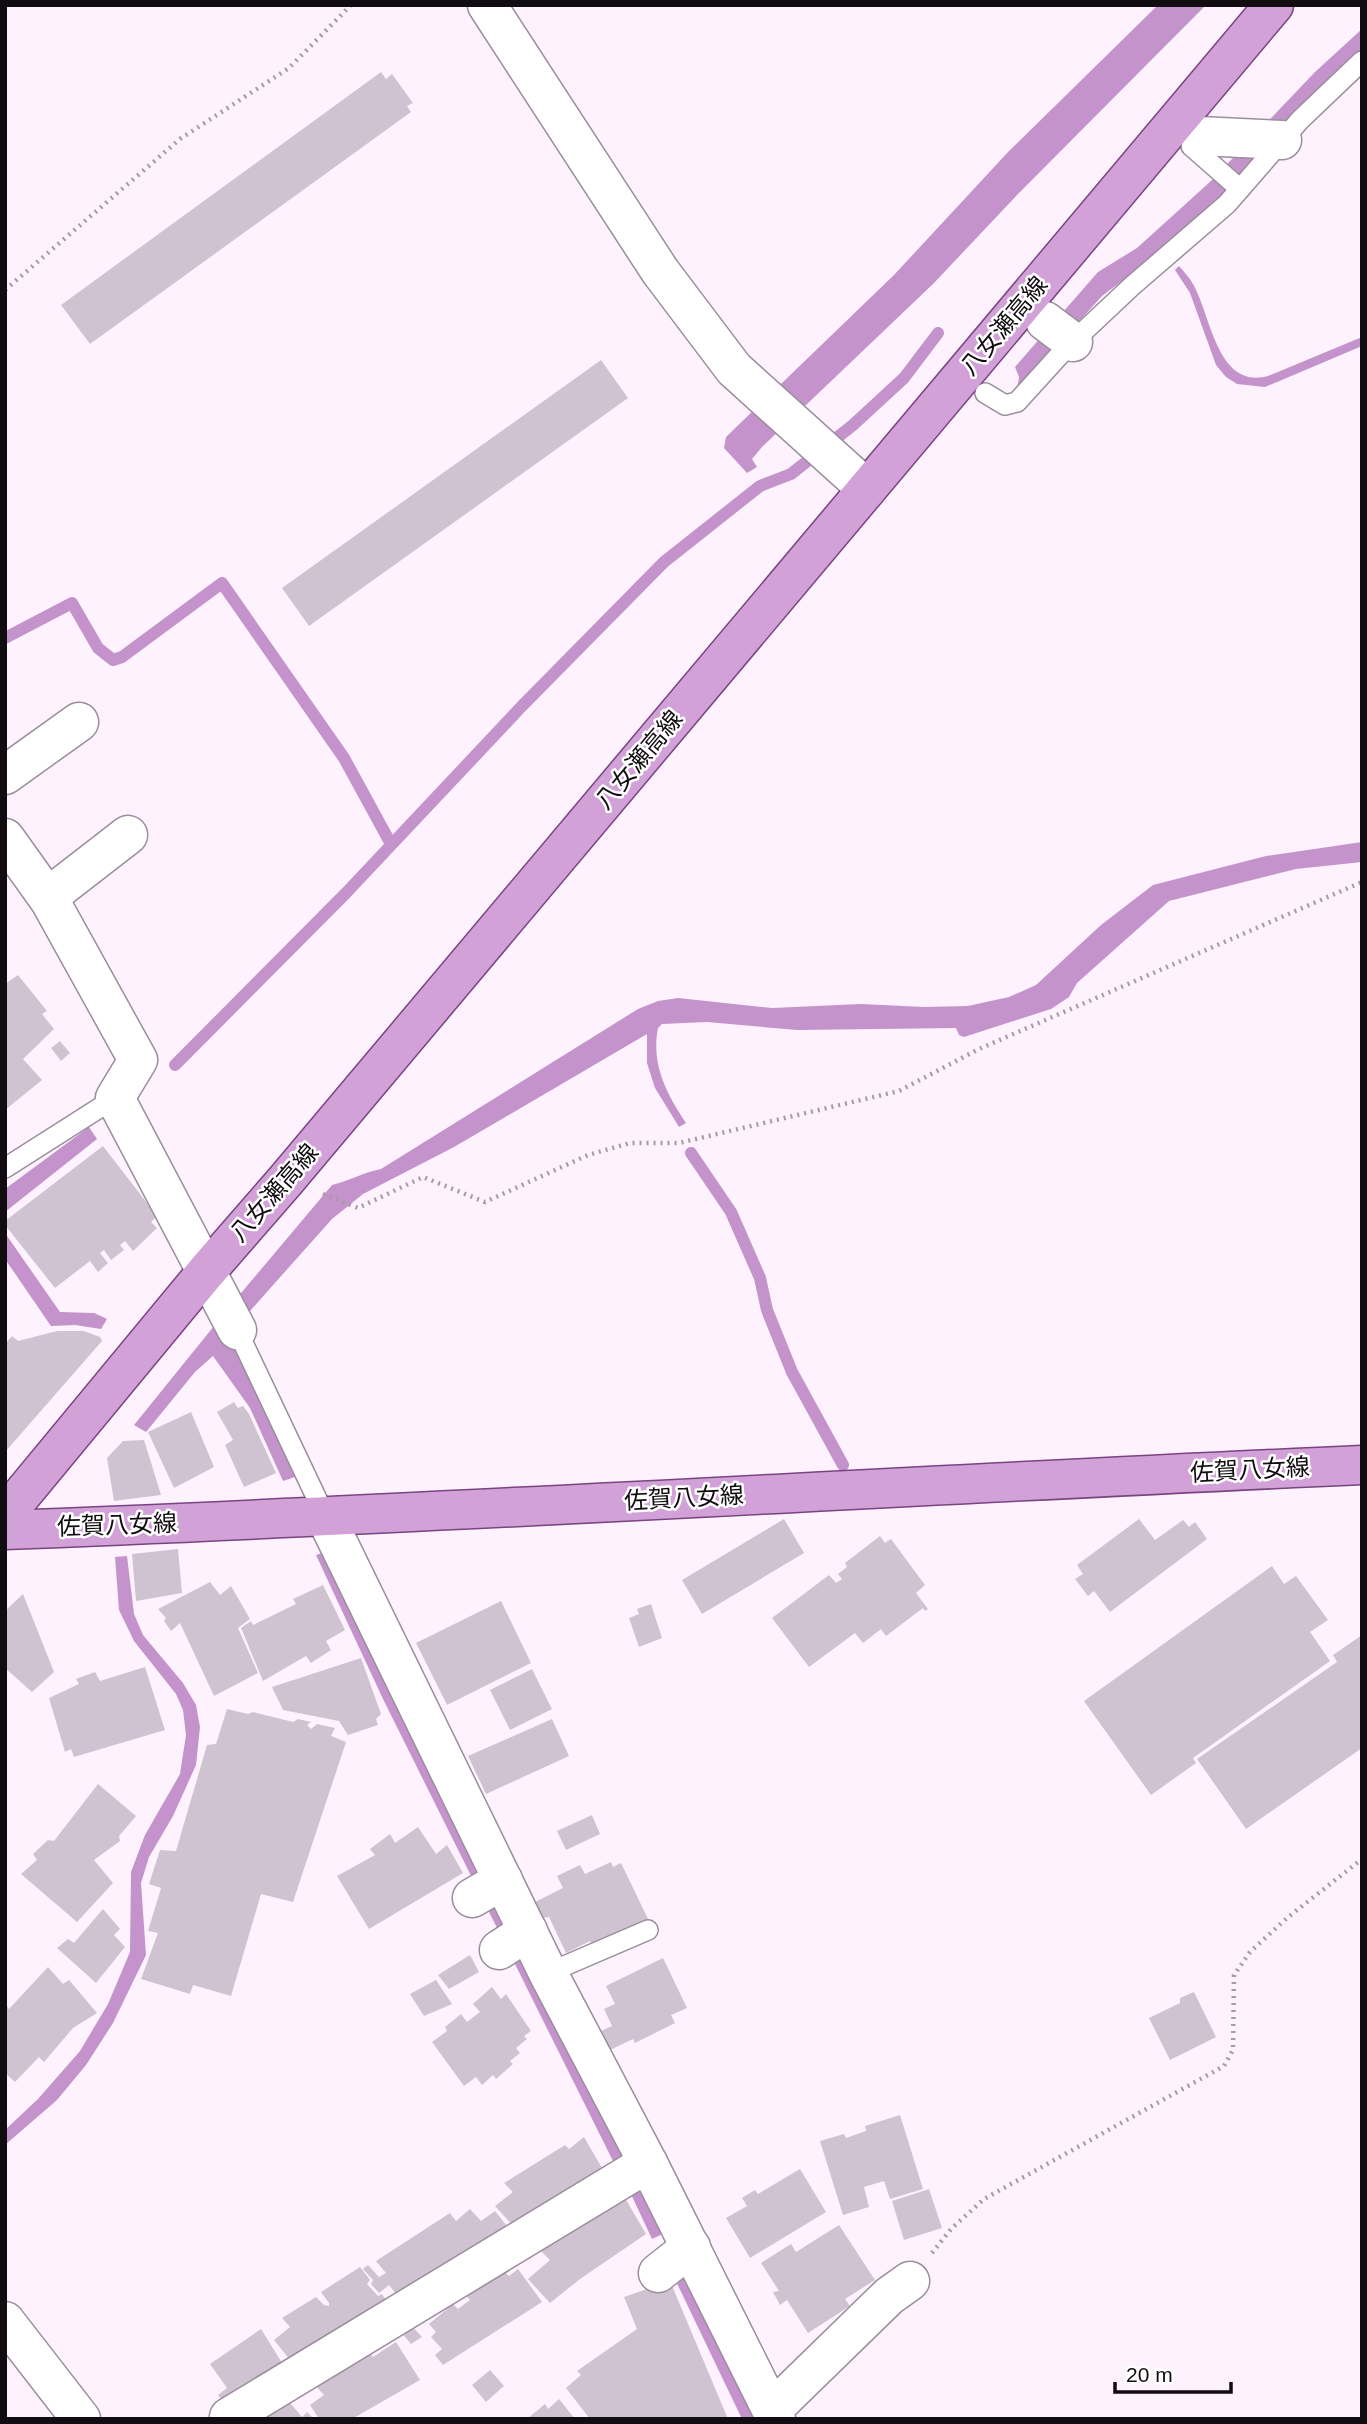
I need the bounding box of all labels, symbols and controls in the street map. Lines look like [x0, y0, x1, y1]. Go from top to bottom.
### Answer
street label: 八女瀬高線 [955, 271, 1053, 380]
street label: 八女瀬高線 [590, 705, 688, 814]
street label: 八女瀬高線 [224, 1139, 323, 1247]
street label: 佐賀八女線 [1189, 1453, 1311, 1486]
street label: 佐賀八女線 [623, 1481, 745, 1514]
street label: 佐賀八女線 [57, 1509, 177, 1540]
scale bar [1115, 2350, 1230, 2394]
text: 20 m [1126, 2363, 1173, 2386]

